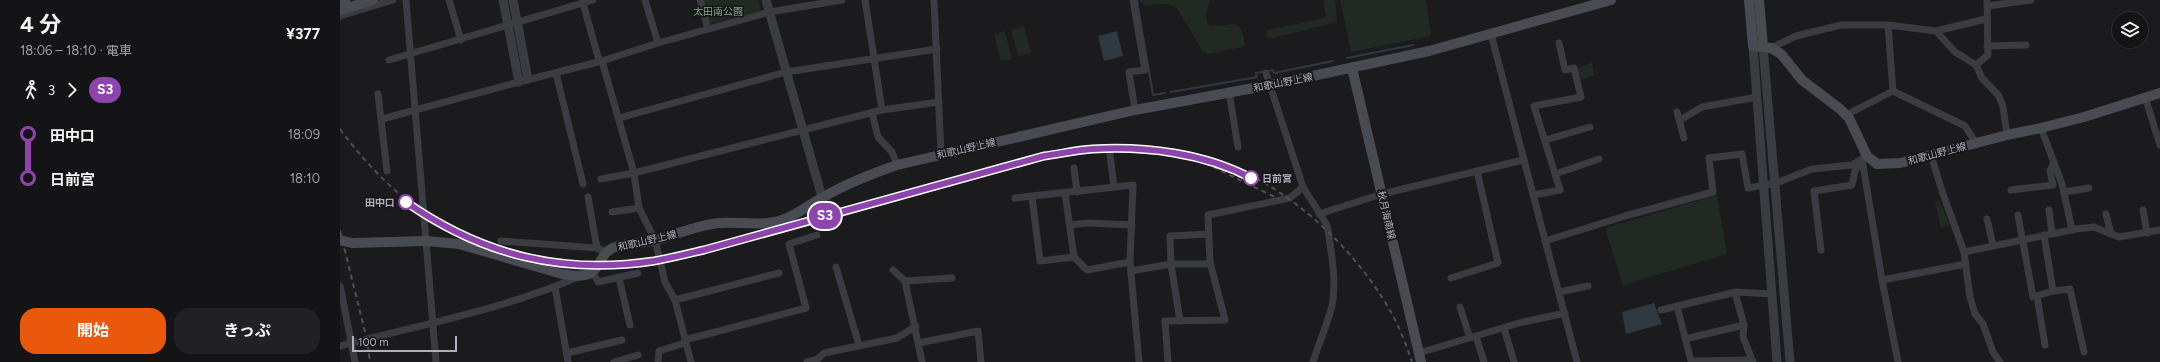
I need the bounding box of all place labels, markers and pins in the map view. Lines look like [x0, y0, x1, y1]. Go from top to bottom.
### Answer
marker: 日前宮 [1243, 170, 1259, 186]
place label: 日前宮 [1262, 172, 1292, 185]
marker: 田中口 [398, 194, 414, 210]
place label: 田中口 [365, 196, 395, 209]

